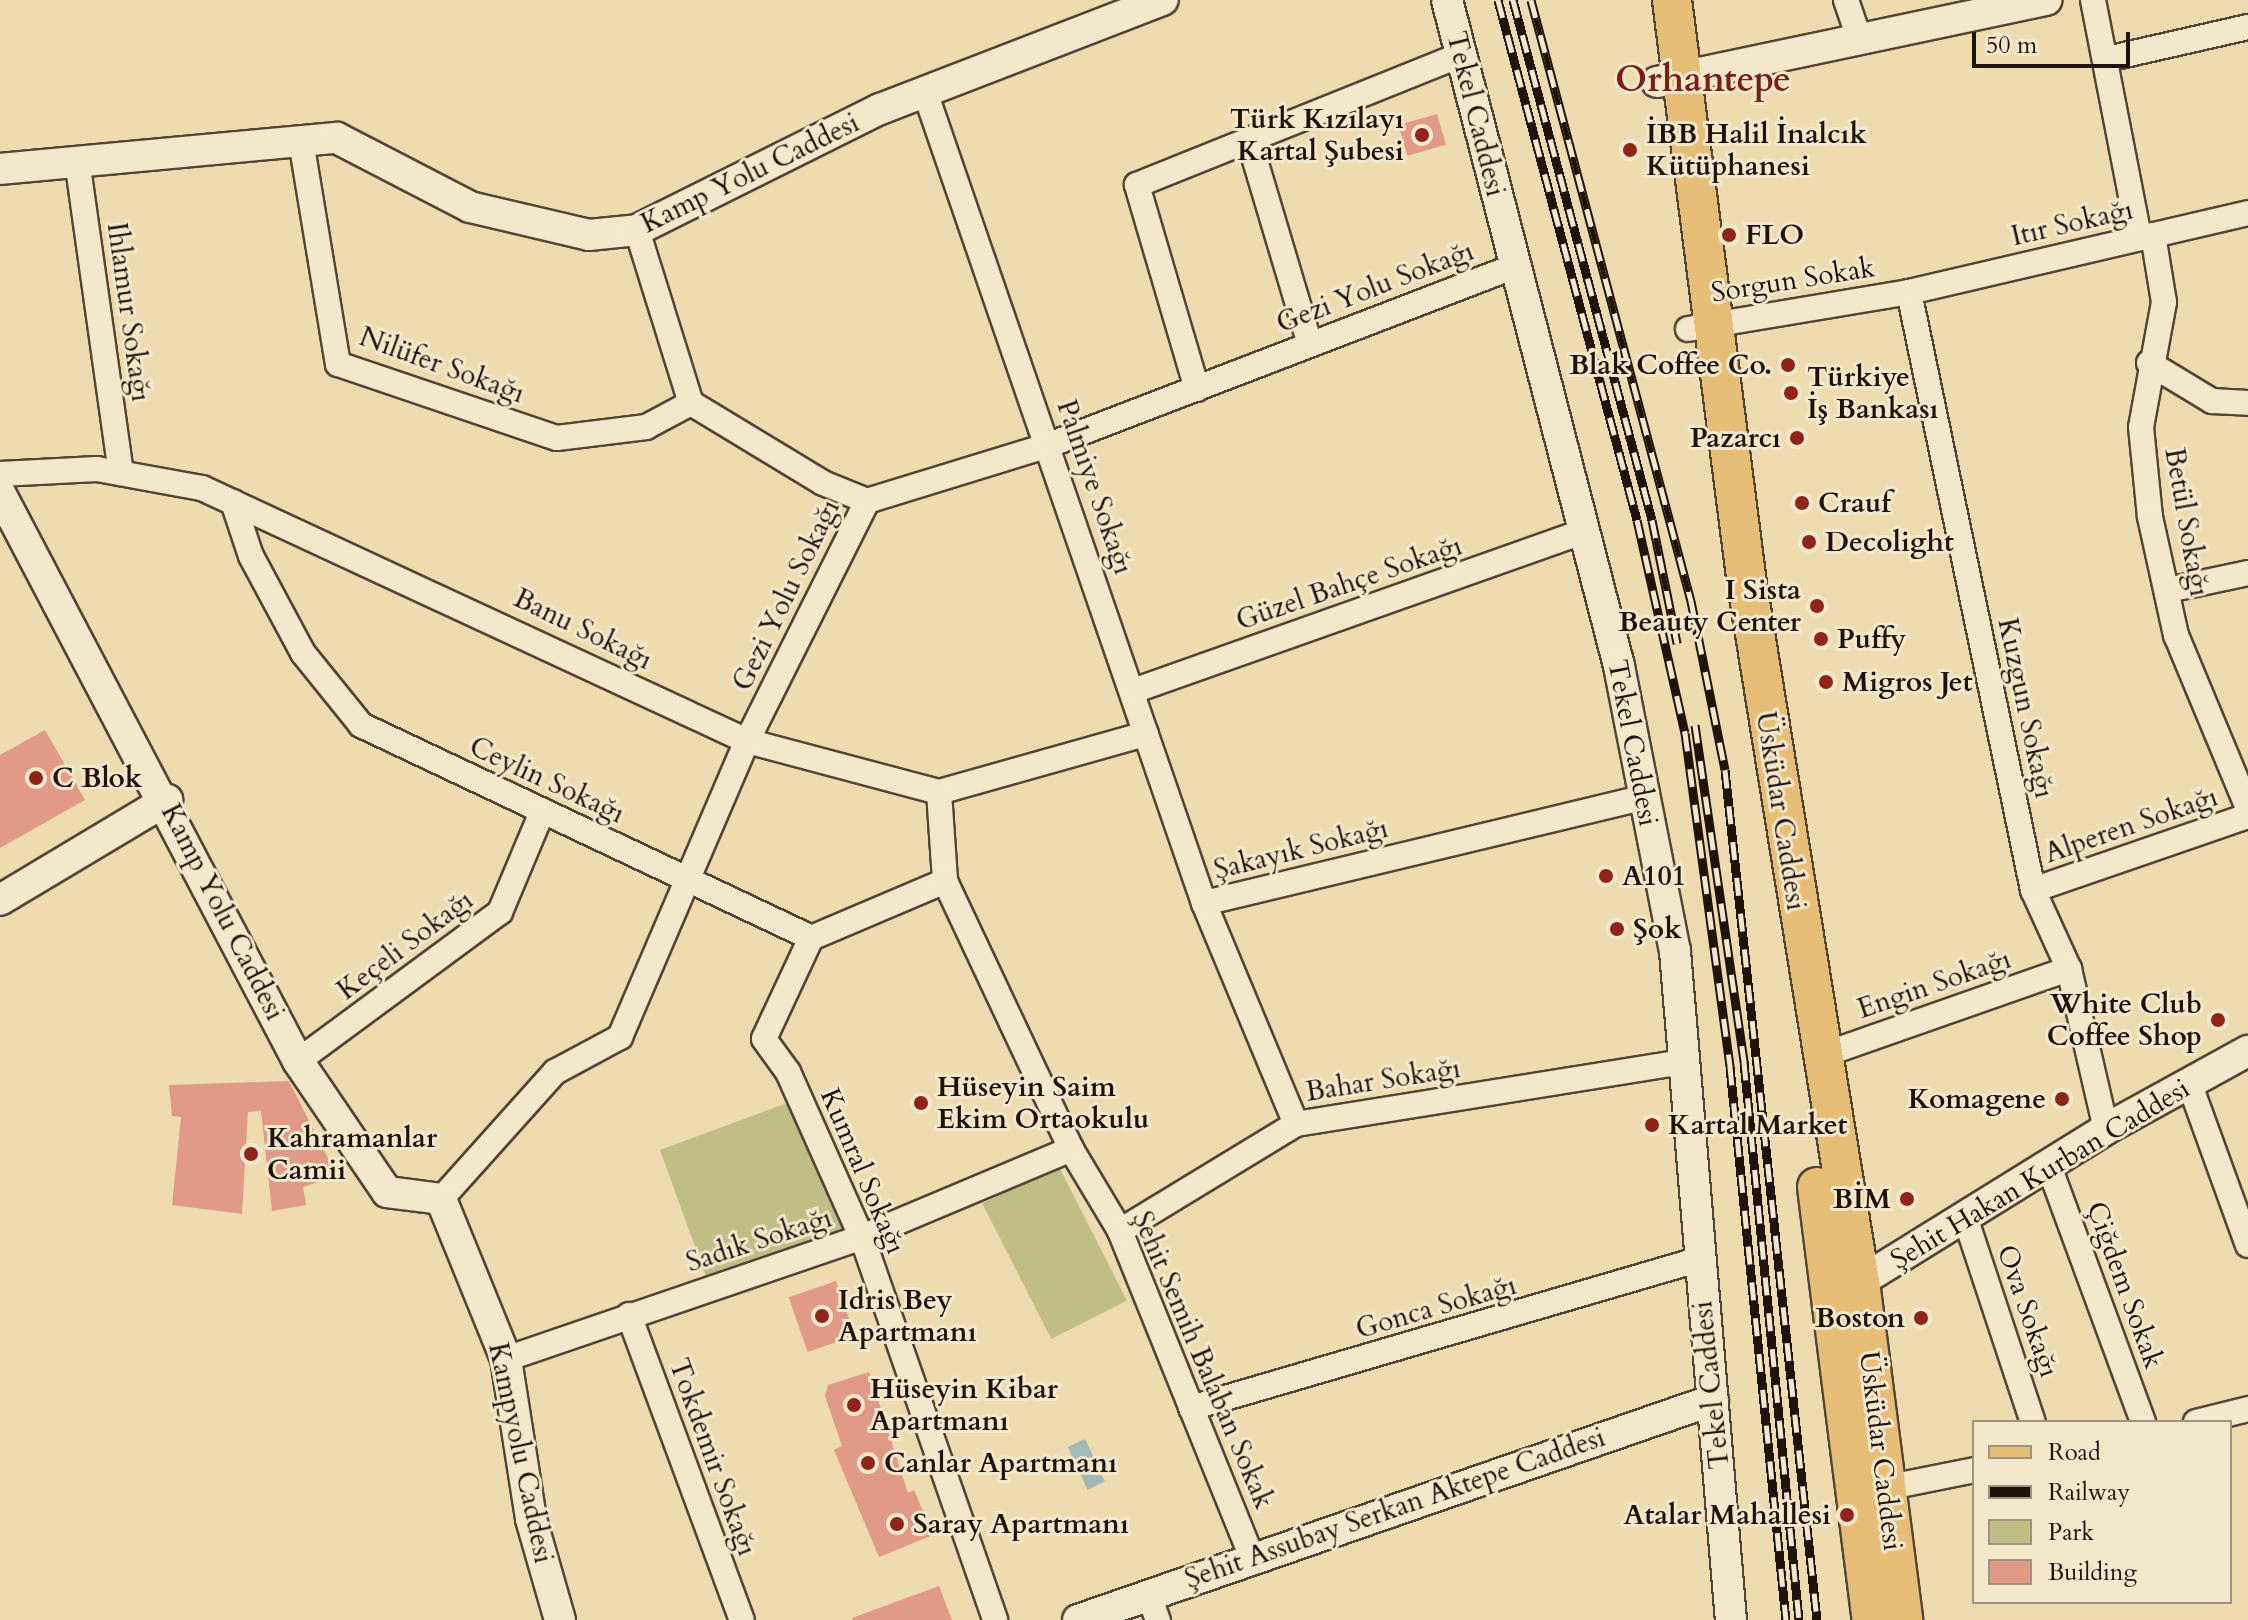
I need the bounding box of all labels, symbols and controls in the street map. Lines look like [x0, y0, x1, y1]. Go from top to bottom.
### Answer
scale bar [1976, 16, 2134, 66]
street label: Tekel Caddesi [1439, 28, 1513, 200]
text: 50 m [1986, 29, 2037, 62]
district label: Orhantepe [1615, 58, 1791, 102]
place label: Türk Kızılayı Kartal Şubesi [1230, 102, 1404, 168]
street label: Kamp Yolu Caddesi [636, 106, 864, 240]
place label: İBB Halil İnalcık Kütüphanesi [1646, 117, 1867, 183]
marker: Türk Kızılayı Kartal Şubesi [1411, 124, 1433, 146]
marker: İBB Halil İnalcık Kütüphanesi [1621, 141, 1639, 159]
street label: Itır Sokağı [2008, 193, 2136, 253]
place label: FLO [1745, 218, 1804, 252]
street label: Ihlamur Sokağı [100, 220, 158, 404]
marker: FLO [1720, 226, 1738, 244]
street label: Gezi Yolu Sokağı [1272, 234, 1478, 340]
street label: Sorgun Sokak [1709, 250, 1877, 310]
street label: Nilüfer Sokağı [355, 320, 529, 410]
place label: Blak Coffee Co. [1569, 348, 1772, 382]
marker: Blak Coffee Co. [1779, 356, 1797, 374]
place label: Türkiye İş Bankası [1807, 360, 1938, 426]
marker: Türkiye İş Bankası [1782, 384, 1800, 402]
street label: Palmiye Sokağı [1049, 395, 1141, 579]
place label: Pazarcı [1690, 421, 1781, 455]
marker: Pazarcı [1788, 429, 1806, 447]
street label: Betül Sokağı [2157, 445, 2217, 599]
place label: Crauf [1818, 486, 1891, 520]
street label: Gezi Yolu Sokağı [725, 494, 847, 696]
marker: Crauf [1793, 494, 1811, 512]
place label: Decolight [1825, 525, 1954, 559]
street label: Güzel Bahçe Sokağı [1232, 529, 1466, 637]
marker: Decolight [1800, 533, 1818, 551]
place label: I Sista Beauty Center [1618, 573, 1801, 639]
street label: Banu Sokağı [508, 581, 658, 677]
marker: I Sista Beauty Center [1808, 597, 1826, 615]
street label: Kuzgun Sokağı [1991, 615, 2061, 801]
place label: Puffy [1837, 622, 1906, 656]
marker: Puffy [1812, 630, 1830, 648]
street label: Tekel Caddesi [1600, 657, 1666, 829]
place label: Migros Jet [1842, 665, 1973, 699]
marker: Migros Jet [1817, 673, 1835, 691]
street label: Üsküdar Caddesi [1749, 709, 1813, 913]
street label: Ceylin Sokağı [464, 729, 630, 831]
place label: C Blok [52, 761, 142, 795]
marker: C Blok [27, 769, 45, 787]
street label: Alperen Sokağı [2040, 780, 2222, 870]
street label: Kamp Yolu Caddesi [154, 798, 292, 1026]
street label: Şakayık Sokağı [1210, 811, 1392, 887]
place label: A101 [1622, 859, 1686, 893]
marker: A101 [1597, 867, 1615, 885]
street label: Keçeli Sokağı [330, 883, 480, 1007]
place label: Şok [1633, 912, 1682, 946]
marker: Şok [1608, 920, 1626, 938]
street label: Engin Sokağı [1853, 942, 2015, 1026]
place label: White Club Coffee Shop [2047, 987, 2202, 1053]
marker: White Club Coffee Shop [2209, 1011, 2227, 1029]
street label: Bahar Sokağı [1303, 1051, 1463, 1109]
place label: Hüseyin Saim Ekim Ortaokulu [937, 1070, 1149, 1136]
street label: Şehit Hakan Kurban Caddesi [1885, 1071, 2195, 1277]
place label: Komagene [1908, 1082, 2046, 1116]
street label: Kumral Sokağı [813, 1083, 913, 1259]
marker: Komagene [2053, 1090, 2071, 1108]
marker: Hüseyin Saim Ekim Ortaokulu [912, 1094, 930, 1112]
place label: Kartal Market [1668, 1108, 1847, 1142]
marker: Kartal Market [1643, 1116, 1661, 1134]
place label: Kahramanlar Camii [267, 1121, 437, 1187]
marker: Kahramanlar Camii [242, 1145, 260, 1163]
place label: BİM [1833, 1182, 1891, 1216]
marker: BİM [1898, 1190, 1916, 1208]
street label: Çiğdem Sokak [2079, 1197, 2171, 1373]
street label: Sadık Sokağı [682, 1201, 836, 1279]
street label: Şehit Semih Balaban Sokak [1125, 1206, 1281, 1514]
street label: Ova Sokağı [1990, 1240, 2066, 1382]
street label: Gonca Sokağı [1352, 1268, 1520, 1346]
place label: Idris Bey Apartmanı [838, 1283, 977, 1349]
street label: Tekel Caddesi [1685, 1299, 1737, 1471]
place label: Boston [1815, 1301, 1905, 1335]
marker: Idris Bey Apartmanı [813, 1307, 831, 1325]
marker: Boston [1912, 1309, 1930, 1327]
street label: Kampyolu Caddesi [481, 1340, 561, 1566]
street label: Üsküdar Caddesi [1852, 1349, 1910, 1553]
street label: Tokdemir Sokağı [662, 1354, 764, 1560]
place label: Hüseyin Kibar Apartmanı [870, 1372, 1058, 1438]
marker: Hüseyin Kibar Apartmanı [845, 1396, 863, 1414]
street label: Şehit Assubay Serkan Aktepe Caddesi [1181, 1420, 1609, 1596]
legend [1972, 1420, 2232, 1604]
text: Road [2048, 1436, 2101, 1469]
place label: Canlar Apartmanı [884, 1446, 1117, 1480]
marker: Canlar Apartmanı [859, 1454, 877, 1472]
text: Railway [2048, 1476, 2130, 1509]
place label: Atalar Mahallesi [1623, 1498, 1831, 1532]
marker: Atalar Mahallesi [1838, 1506, 1856, 1524]
place label: Saray Apartmanı [913, 1507, 1129, 1541]
marker: Saray Apartmanı [888, 1515, 906, 1533]
text: Park [2048, 1516, 2094, 1549]
text: Building [2048, 1556, 2137, 1589]

